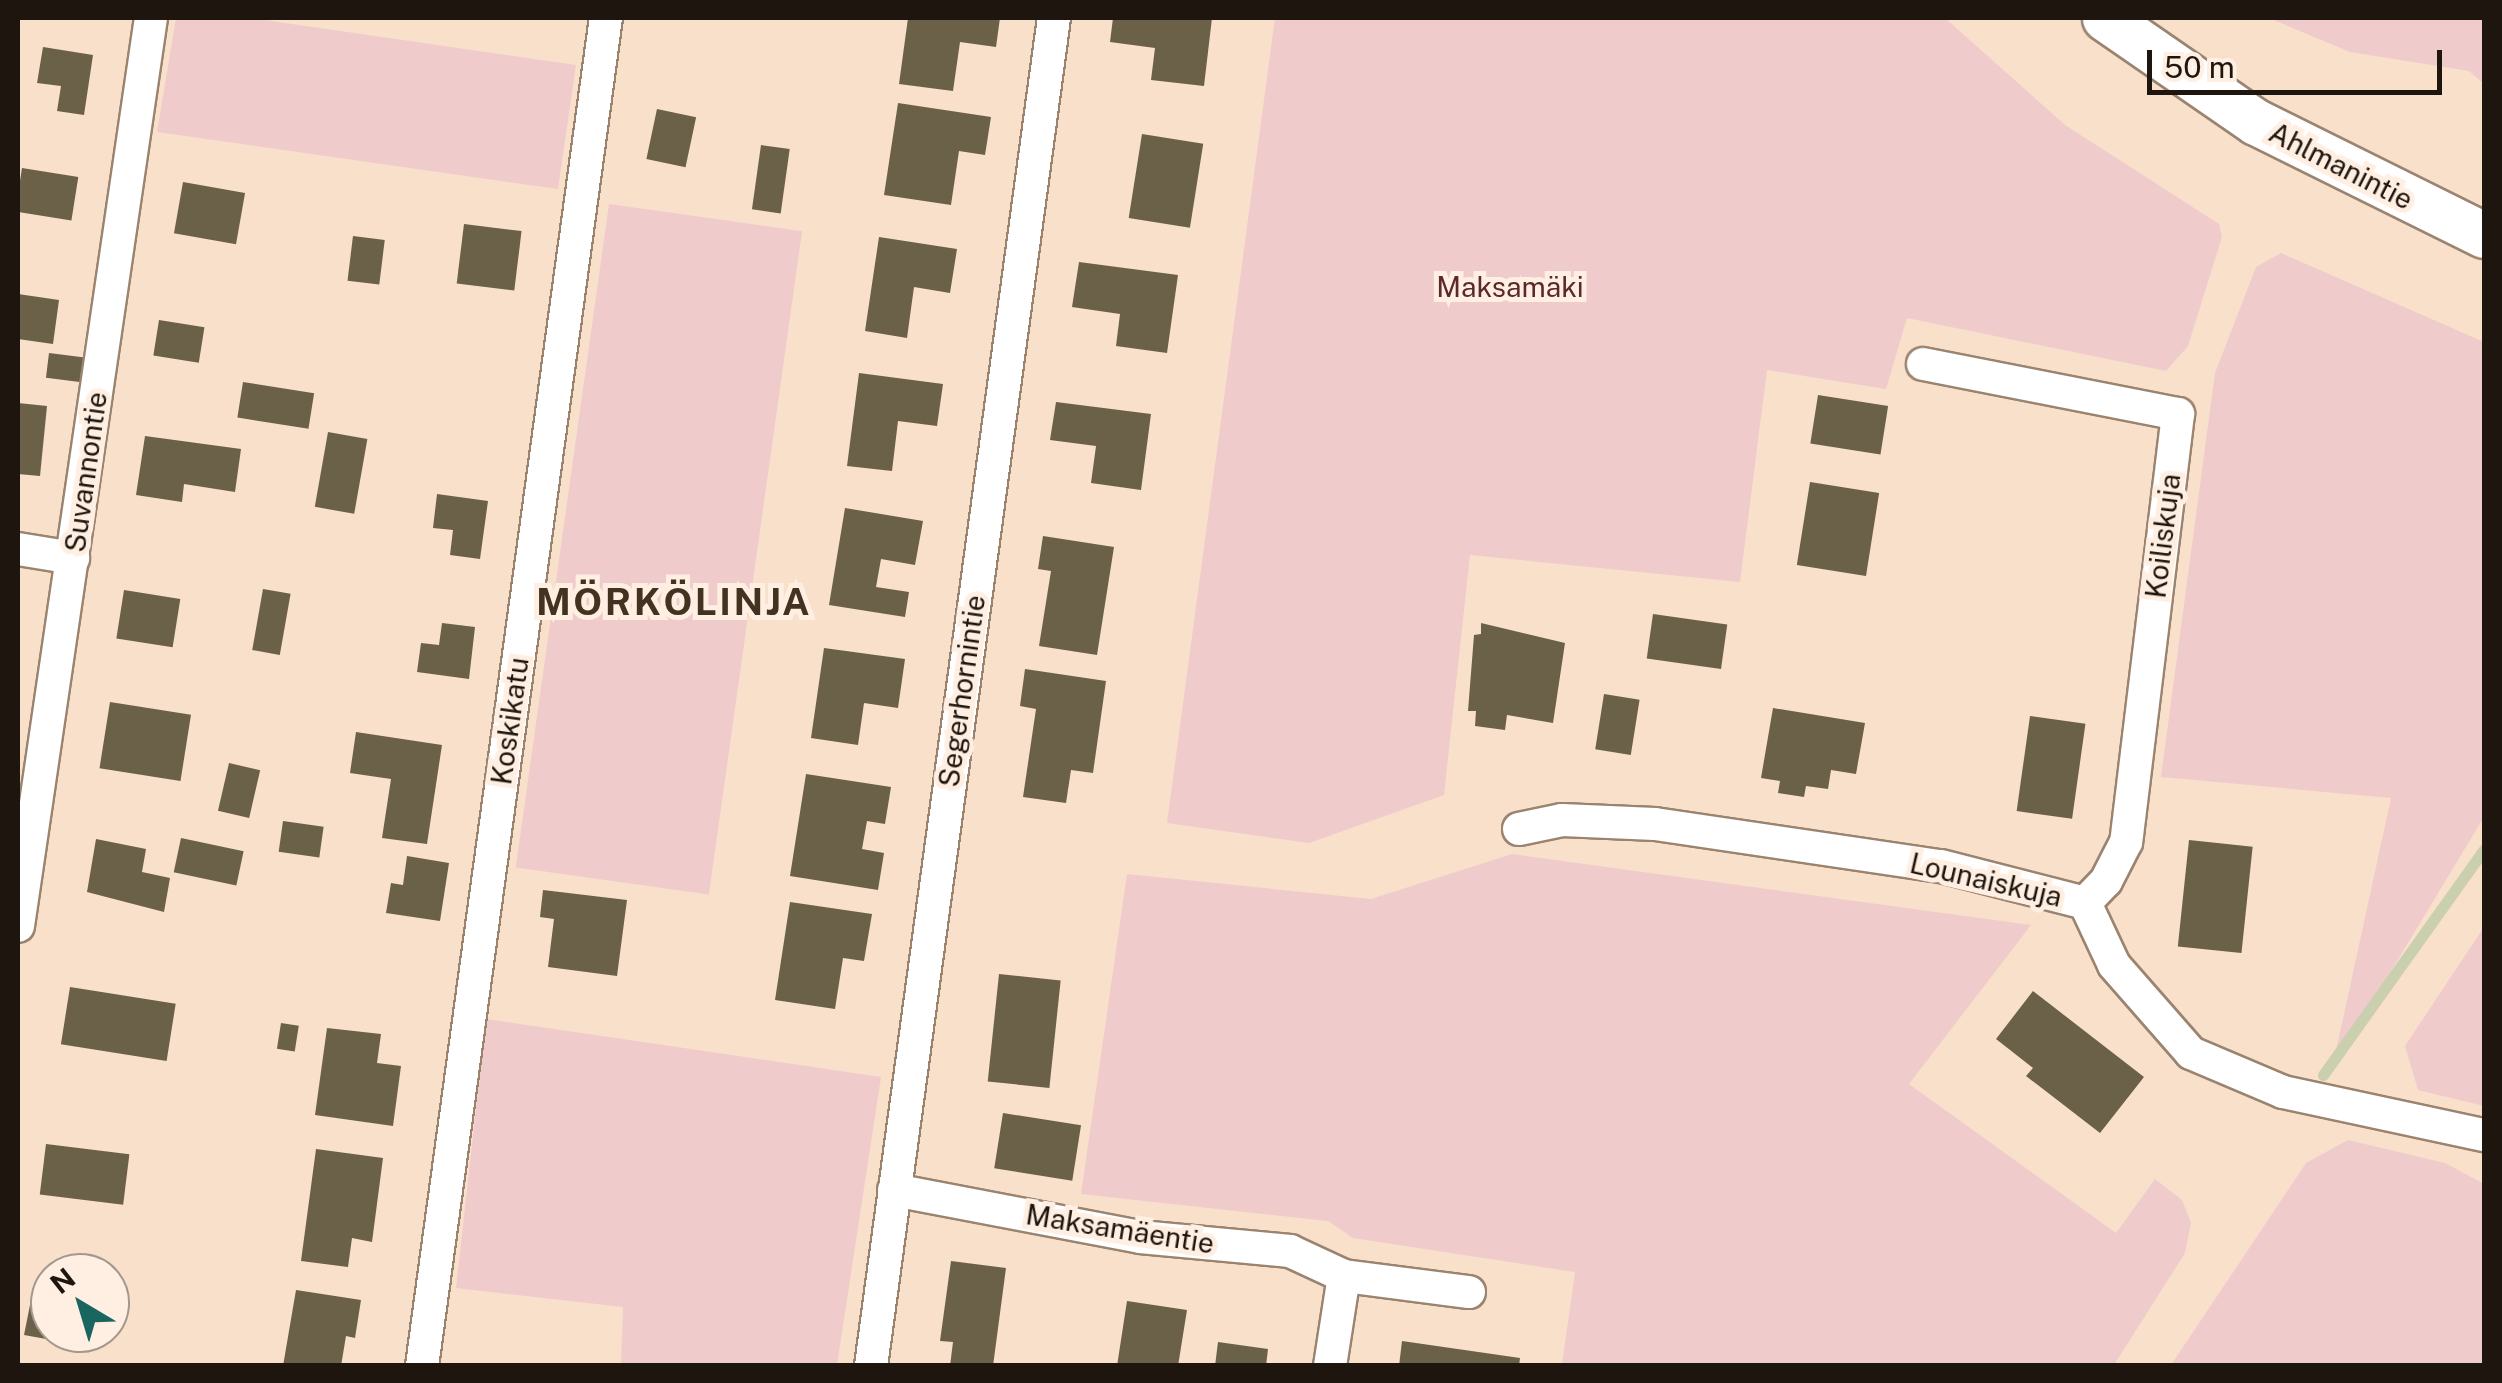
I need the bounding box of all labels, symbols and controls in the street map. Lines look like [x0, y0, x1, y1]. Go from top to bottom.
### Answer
scale bar [2152, 30, 2447, 92]
text: 50 m [2164, 49, 2235, 85]
street label: Ahlmanintie [2264, 116, 2418, 216]
park label: Maksamäki [1436, 270, 1584, 304]
street label: Suvannontie [58, 390, 114, 554]
street label: Koiliskuja [2139, 472, 2187, 600]
district label: MÖRKÖLINJA [536, 579, 812, 625]
street label: Segerhornintie [932, 593, 992, 789]
street label: Koskikatu [484, 655, 536, 787]
street label: Lounaiskuja [1907, 846, 2065, 914]
street label: Maksamäentie [1024, 1198, 1216, 1260]
north arrow [30, 1253, 130, 1353]
text: N [44, 1261, 81, 1300]

